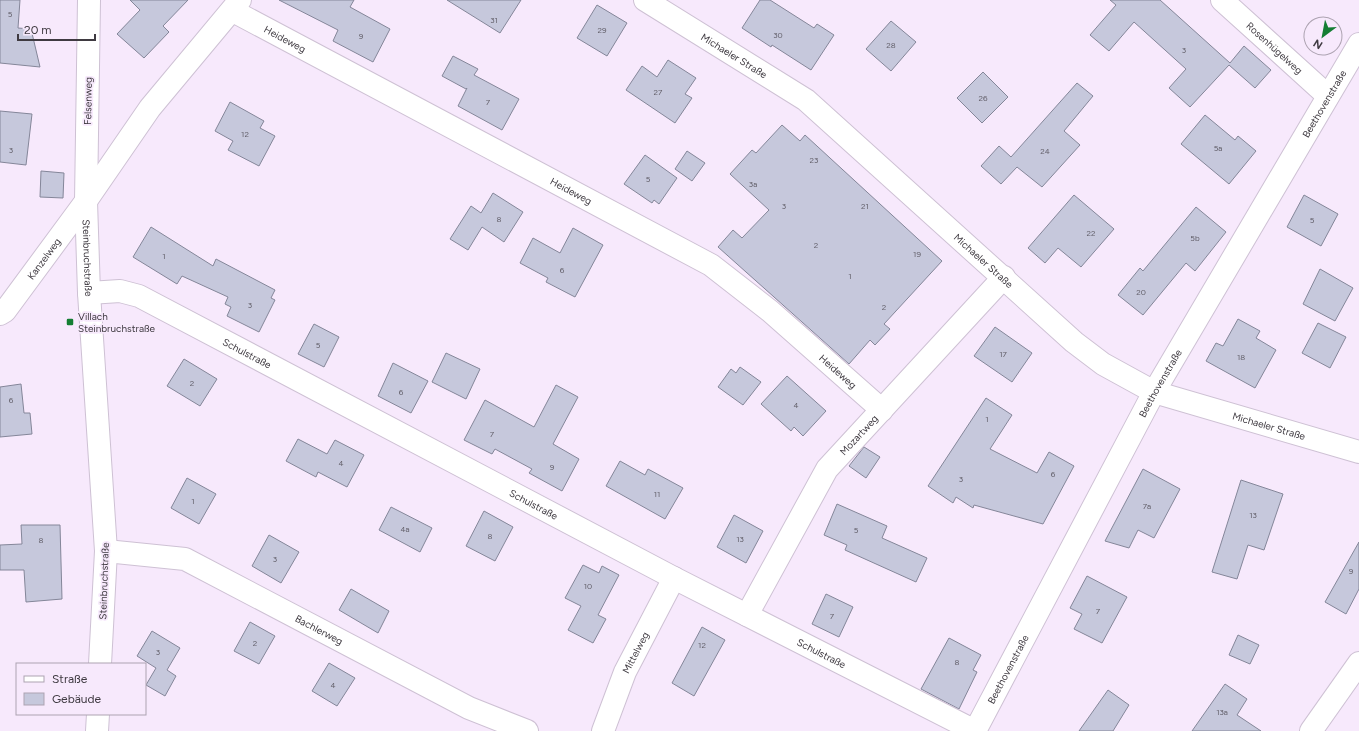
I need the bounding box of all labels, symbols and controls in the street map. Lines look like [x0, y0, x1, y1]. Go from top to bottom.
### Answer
house number: 5 [8, 9, 13, 19]
house number: 31 [490, 15, 498, 25]
scale bar [18, 16, 95, 42]
north arrow [1303, 16, 1343, 56]
street label: Rosenhügelweg [1244, 19, 1306, 77]
street label: Heideweg [262, 22, 308, 55]
text: 20 m [24, 23, 52, 37]
house number: 29 [598, 25, 607, 35]
street label: Michaeler Straße [699, 30, 770, 81]
house number: 30 [773, 30, 783, 40]
house number: 9 [359, 31, 364, 41]
text: N [1311, 36, 1325, 52]
house number: 28 [886, 40, 896, 50]
house number: 3 [1182, 45, 1186, 55]
street label: Beethovenstraße [1299, 67, 1349, 140]
street label: Felsenweg [81, 77, 95, 125]
house number: 27 [654, 87, 663, 97]
house number: 26 [979, 93, 988, 103]
house number: 7 [486, 97, 491, 107]
house number: 12 [241, 129, 249, 139]
house number: 5a [1214, 143, 1222, 153]
house number: 3 [9, 145, 13, 155]
house number: 24 [1040, 146, 1050, 156]
house number: 23 [810, 155, 818, 165]
street label: Heideweg [548, 174, 595, 207]
house number: 5 [646, 174, 651, 184]
house number: 3a [749, 179, 757, 189]
house number: 3 [782, 201, 786, 211]
house number: 21 [861, 201, 869, 211]
house number: 8 [497, 214, 502, 224]
house number: 5 [1310, 215, 1315, 225]
street label: Steinbruchstraße [80, 219, 96, 297]
house number: 22 [1087, 228, 1095, 238]
street label: Michaeler Straße [951, 230, 1016, 291]
house number: 5b [1190, 233, 1200, 243]
street label: Kanzelweg [24, 235, 63, 282]
house number: 2 [814, 240, 818, 250]
house number: 19 [913, 249, 921, 259]
house number: 1 [162, 251, 166, 261]
house number: 6 [560, 265, 565, 275]
house number: 1 [848, 271, 852, 281]
house number: 20 [1136, 287, 1146, 297]
house number: 3 [248, 300, 252, 310]
house number: 2 [882, 302, 886, 312]
place label: Villach Steinbruchstraße [78, 310, 156, 335]
marker: Villach Steinbruchstraße [65, 317, 75, 327]
street label: Schulstraße [221, 335, 274, 371]
house number: 5 [316, 340, 321, 350]
street label: Beethovenstraße [1135, 346, 1185, 419]
house number: 17 [999, 349, 1007, 359]
street label: Heideweg [817, 351, 860, 391]
house number: 18 [1237, 352, 1245, 362]
house number: 2 [190, 378, 194, 388]
house number: 6 [399, 387, 404, 397]
house number: 6 [9, 395, 14, 405]
house number: 4 [794, 400, 799, 410]
street label: Michaeler Straße [1231, 409, 1308, 443]
street label: Mozartweg [837, 412, 881, 458]
house number: 1 [985, 414, 989, 424]
house number: 7 [490, 429, 495, 439]
house number: 4 [339, 458, 344, 468]
house number: 9 [550, 462, 555, 472]
house number: 6 [1051, 469, 1056, 479]
house number: 3 [959, 474, 963, 484]
street label: Schulstraße [507, 486, 561, 522]
house number: 11 [654, 489, 660, 499]
house number: 1 [191, 496, 195, 506]
house number: 7a [1143, 501, 1151, 511]
house number: 13 [1249, 510, 1257, 520]
house number: 4a [400, 524, 410, 534]
house number: 5 [854, 525, 859, 535]
house number: 8 [488, 531, 493, 541]
house number: 13 [736, 534, 744, 544]
house number: 8 [39, 535, 44, 545]
street label: Steinbruchstraße [96, 542, 112, 620]
house number: 3 [273, 554, 277, 564]
house number: 9 [1349, 566, 1354, 576]
house number: 10 [584, 581, 592, 591]
house number: 7 [1096, 606, 1101, 616]
house number: 7 [830, 611, 835, 621]
street label: Bachlerweg [293, 612, 346, 647]
street label: Mittelweg [619, 629, 651, 675]
street label: Beethovenstraße [984, 632, 1032, 706]
street label: Schulstraße [795, 635, 849, 671]
house number: 2 [253, 638, 257, 648]
house number: 12 [698, 640, 706, 650]
house number: 3 [156, 647, 160, 657]
house number: 8 [955, 657, 960, 667]
legend [16, 663, 146, 715]
text: Straße [52, 672, 88, 686]
house number: 4 [331, 680, 336, 690]
text: Gebäude [52, 692, 102, 706]
house number: 13a [1216, 707, 1228, 717]

